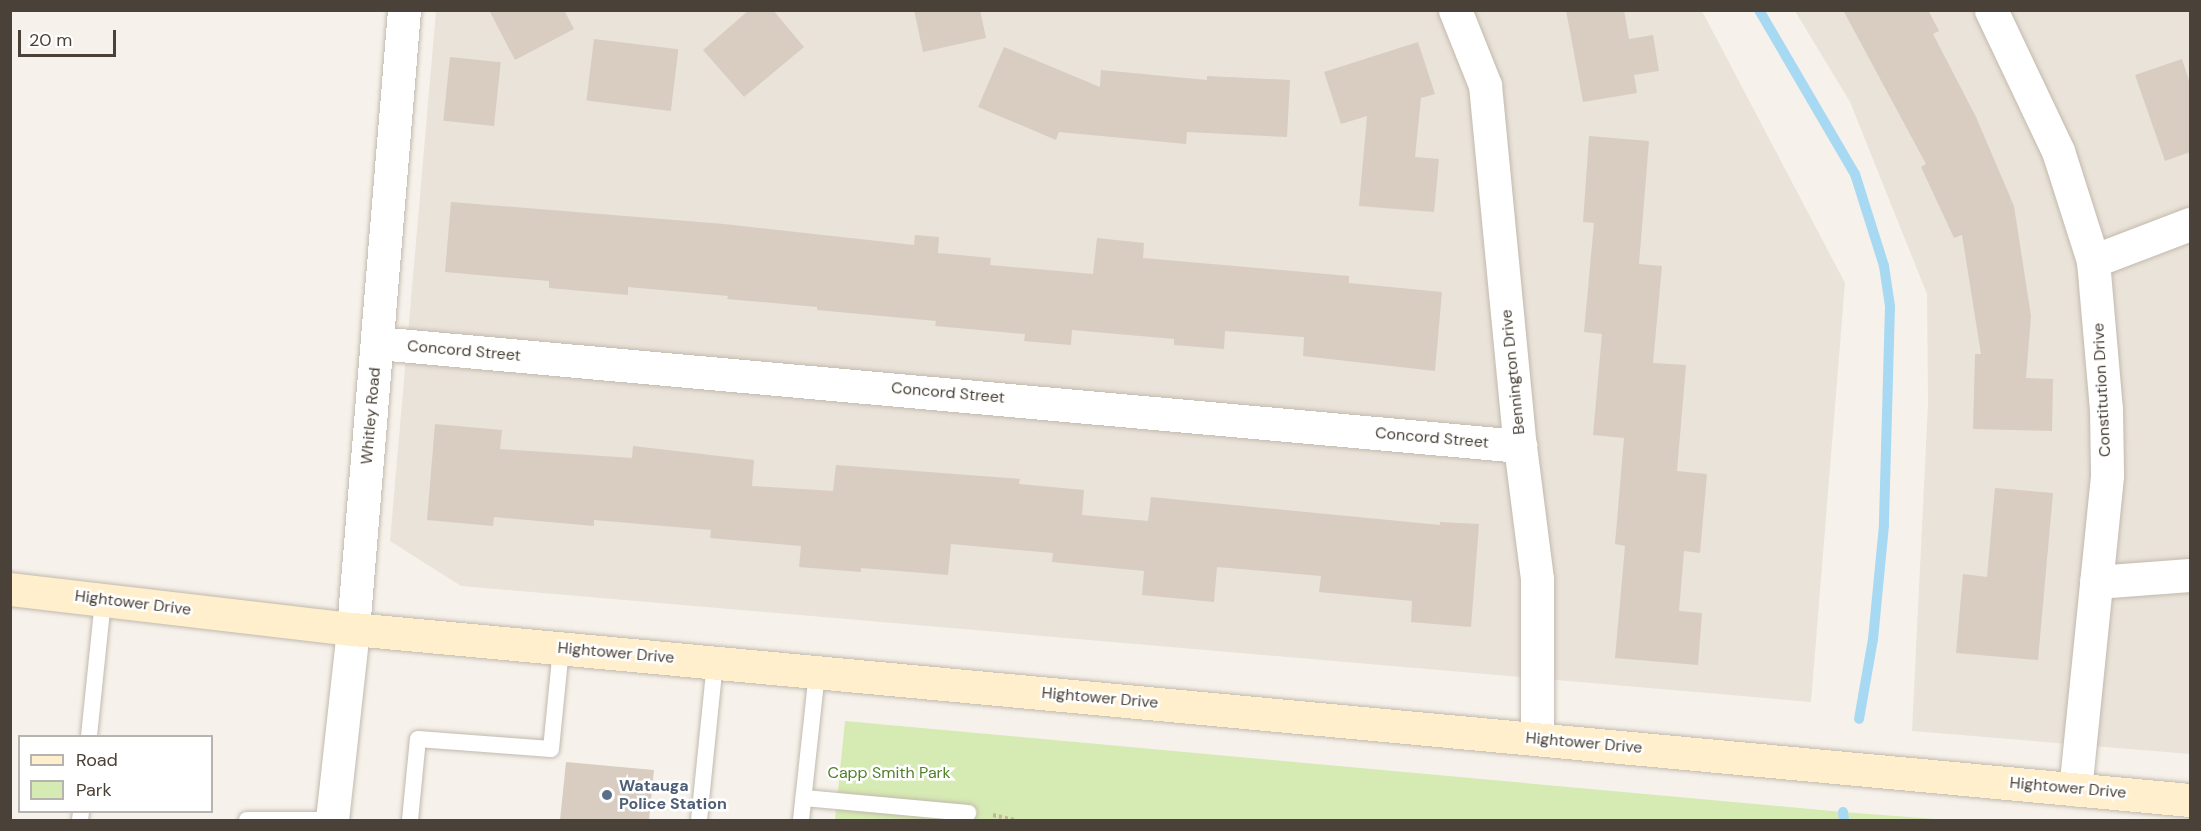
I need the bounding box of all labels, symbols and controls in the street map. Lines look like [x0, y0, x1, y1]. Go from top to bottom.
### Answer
scale bar [21, 18, 118, 56]
text: 20 m [29, 28, 72, 52]
street label: Bennington Drive [1497, 308, 1529, 436]
street label: Constitution Drive [2089, 322, 2115, 458]
street label: Concord Street [406, 336, 522, 366]
street label: Whitley Road [357, 367, 385, 465]
street label: Concord Street [890, 378, 1006, 408]
street label: Concord Street [1374, 423, 1490, 453]
street label: Hightower Drive [74, 586, 192, 620]
street label: Hightower Drive [557, 638, 675, 668]
street label: Hightower Drive [1041, 683, 1159, 713]
street label: Hightower Drive [1525, 728, 1643, 758]
legend [18, 735, 213, 813]
text: Road [76, 748, 118, 772]
park label: Capp Smith Park [827, 763, 951, 783]
street label: Hightower Drive [2009, 773, 2127, 803]
place label: Watauga Police Station [619, 776, 727, 814]
text: Park [76, 778, 112, 802]
marker: Watauga Police Station [600, 788, 614, 802]

